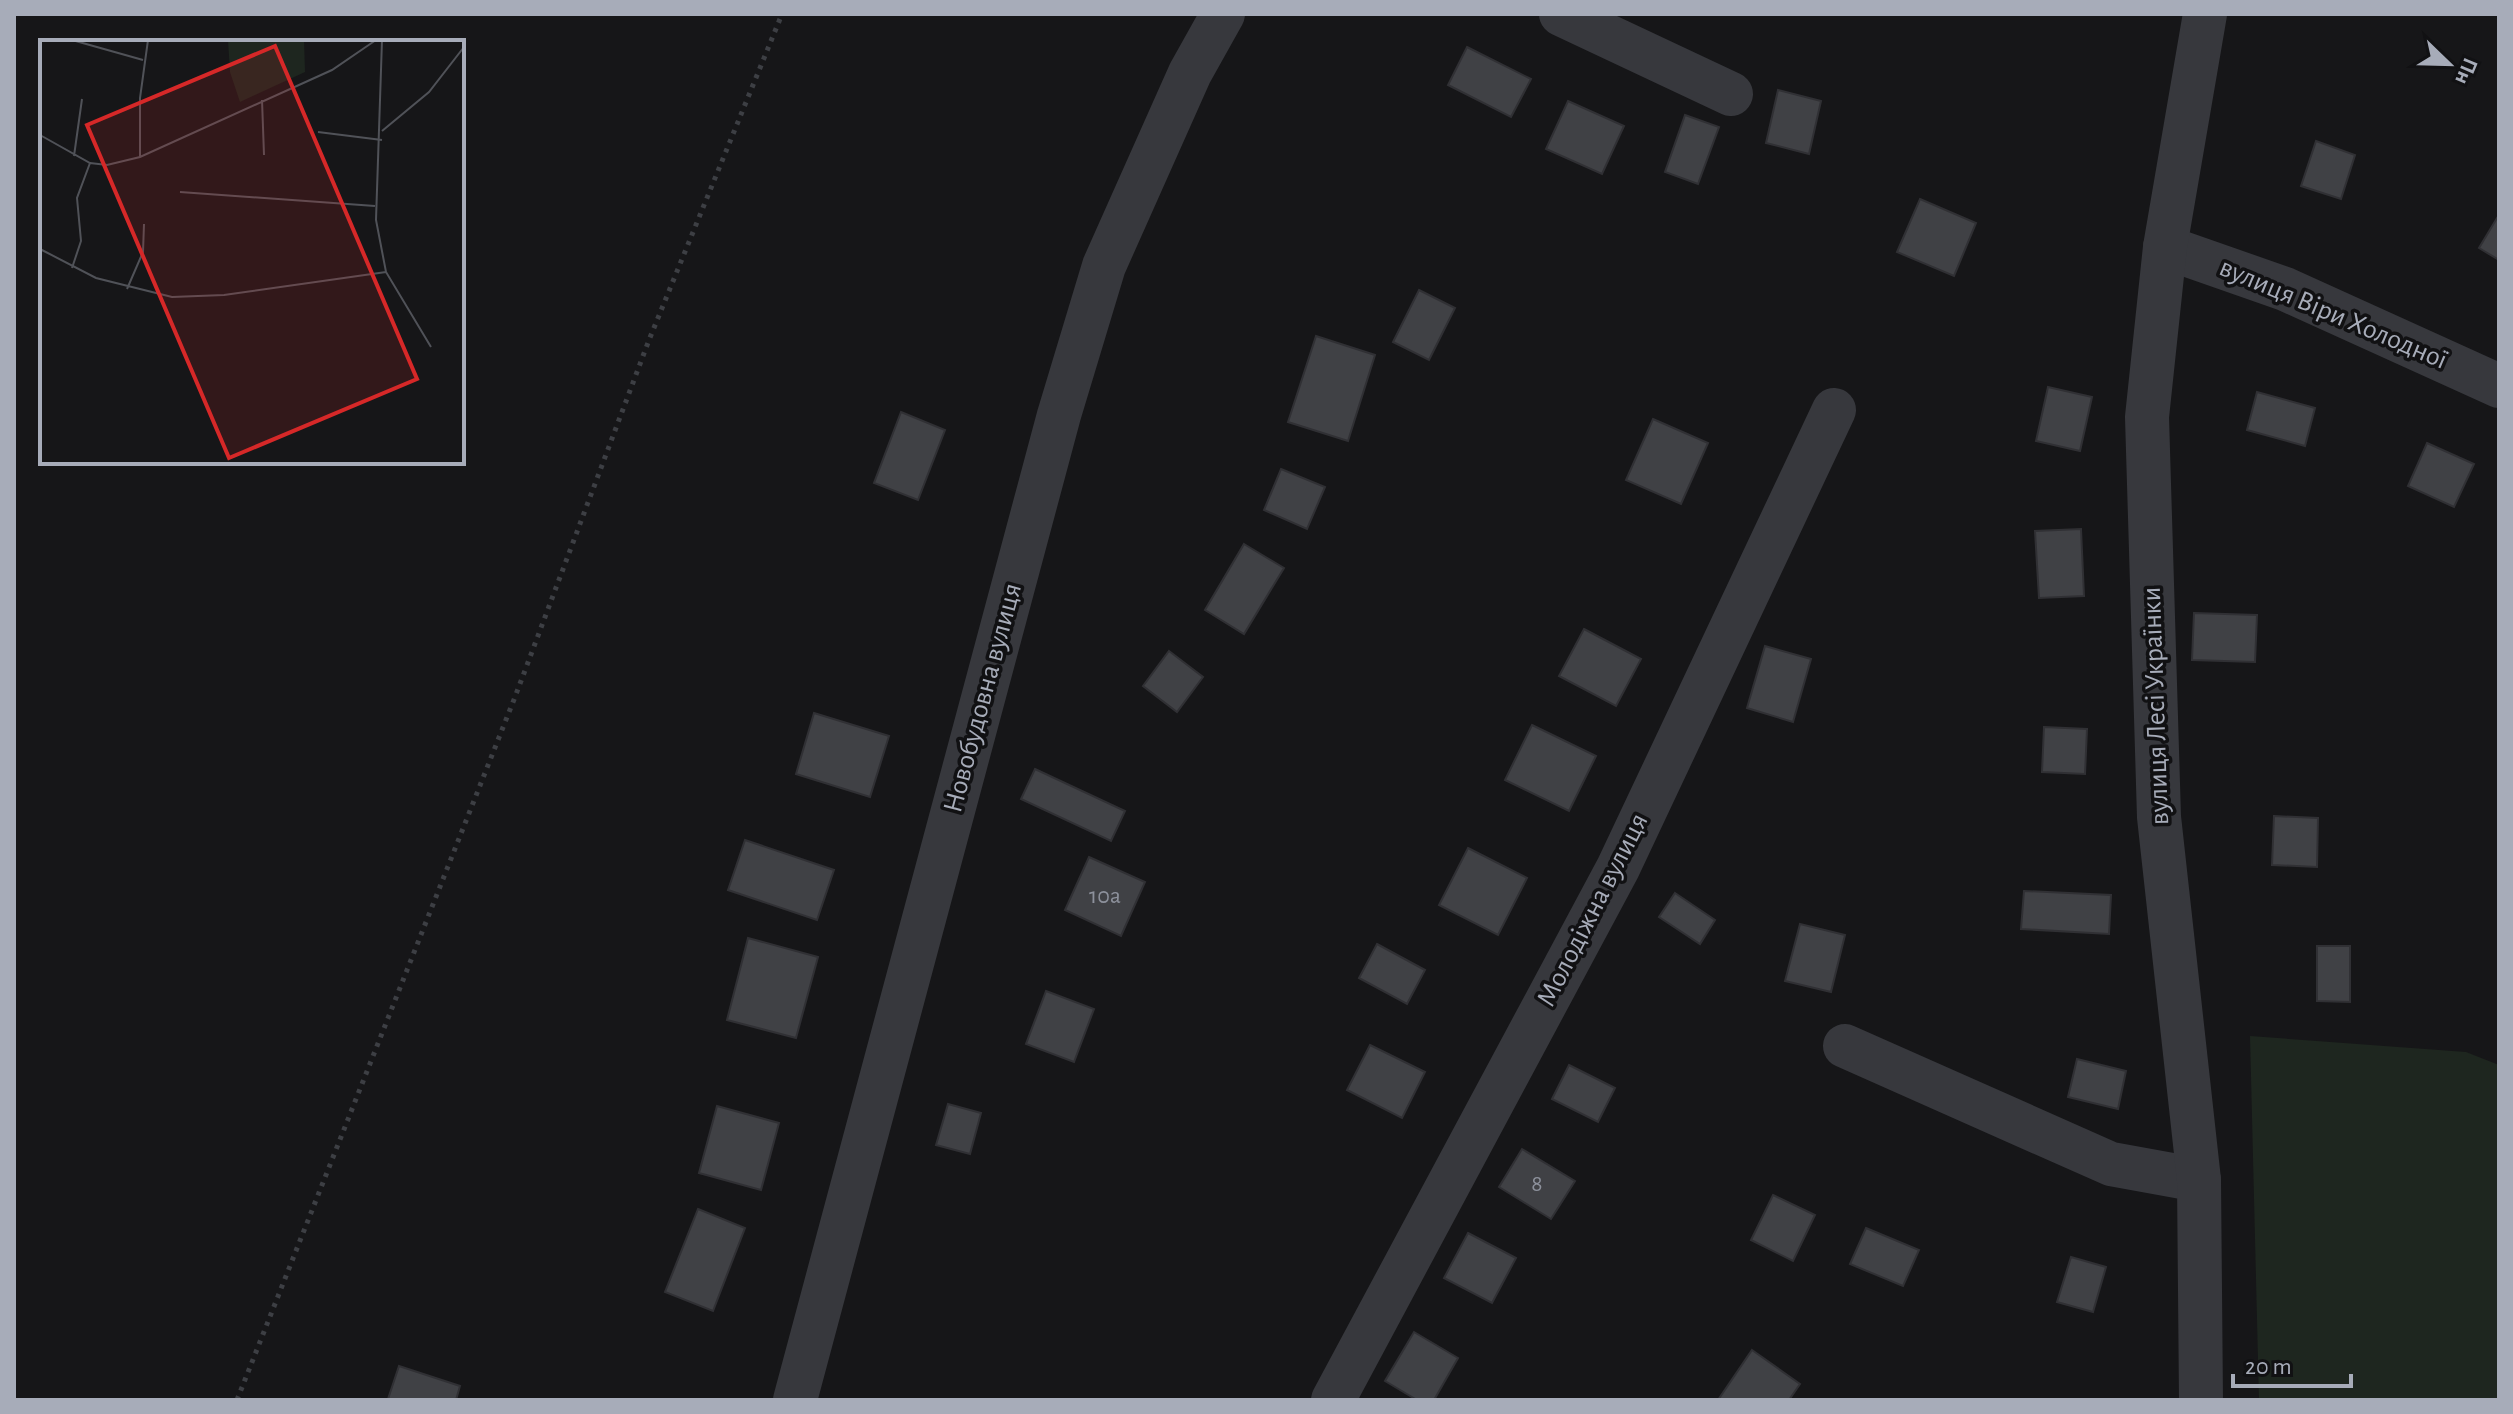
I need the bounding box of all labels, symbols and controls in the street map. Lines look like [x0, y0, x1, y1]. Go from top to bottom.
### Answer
north arrow [2409, 24, 2489, 104]
inset map [40, 40, 464, 464]
text: Пн [2451, 55, 2482, 88]
street label: вулиця Віри Холодної [2215, 253, 2451, 375]
street label: Новобудовна вулиця [939, 580, 1027, 816]
street label: вулиця Лесі Українки [2138, 586, 2174, 826]
street label: Молодіжна вулиця [1532, 809, 1654, 1011]
house number: 10а [1089, 884, 1121, 908]
house number: 8 [1531, 1172, 1543, 1196]
scale bar [2233, 1338, 2351, 1388]
text: 20 m [2245, 1355, 2292, 1379]

